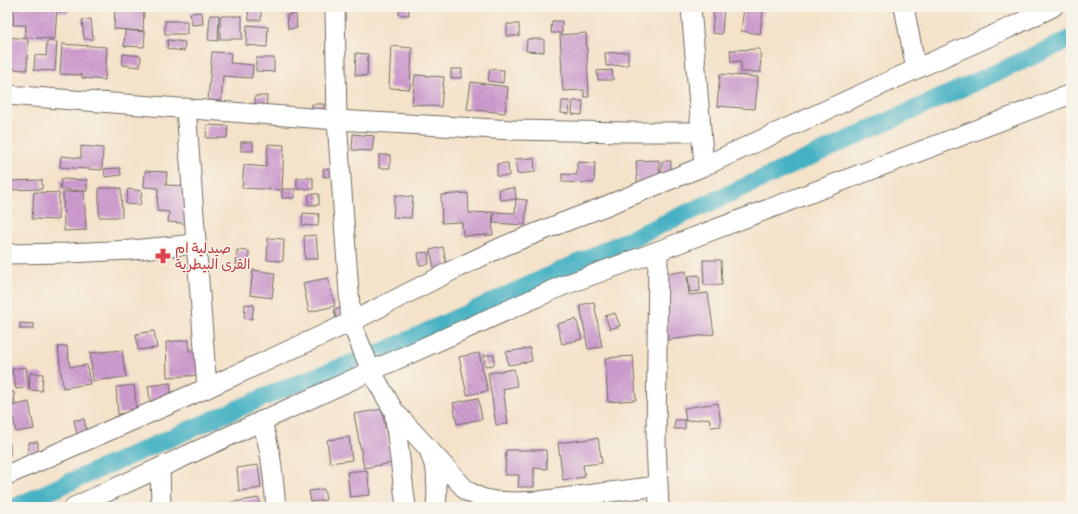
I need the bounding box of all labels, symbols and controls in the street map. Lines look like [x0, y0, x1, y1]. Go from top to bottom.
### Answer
place label: صيدلية ام القرى البيطرية [175, 240, 250, 273]
pharmacy icon: صيدلية ام القرى البيطرية [154, 247, 172, 265]

